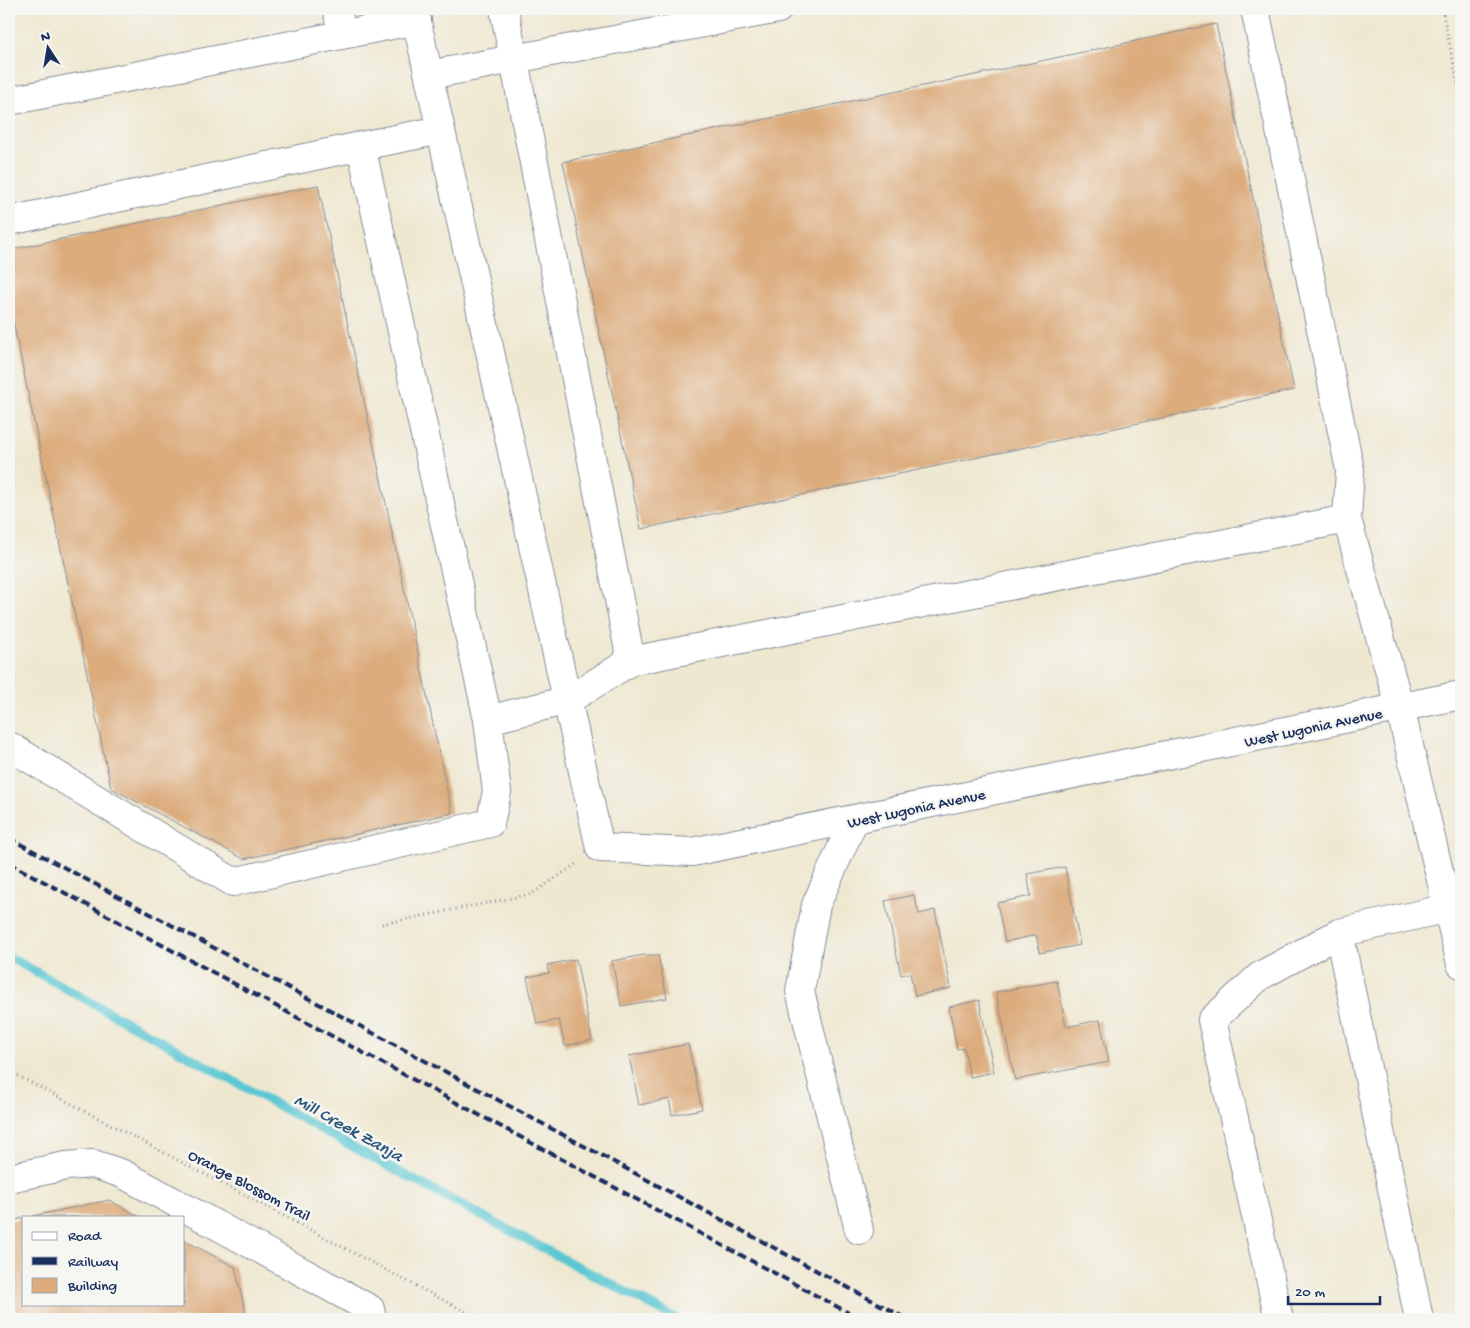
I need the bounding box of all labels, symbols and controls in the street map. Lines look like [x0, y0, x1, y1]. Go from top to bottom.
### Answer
north arrow [22, 22, 72, 72]
text: N [40, 28, 52, 47]
street label: West Lugonia Avenue [1243, 705, 1385, 753]
street label: West Lugonia Avenue [846, 786, 988, 834]
water label: Mill Creek Zanja [290, 1091, 407, 1168]
street label: Orange Blossom Trail [184, 1147, 313, 1227]
legend [22, 1216, 185, 1306]
text: Road [68, 1228, 102, 1246]
text: Railway [68, 1254, 119, 1272]
scale bar [1288, 1273, 1380, 1305]
text: Building [67, 1278, 117, 1296]
text: 20 m [1295, 1284, 1325, 1302]

